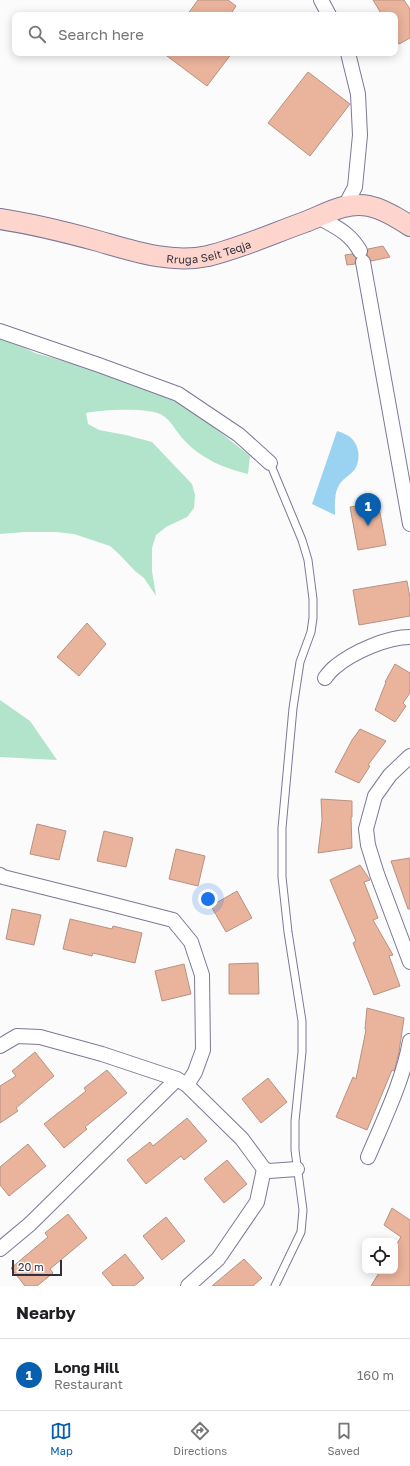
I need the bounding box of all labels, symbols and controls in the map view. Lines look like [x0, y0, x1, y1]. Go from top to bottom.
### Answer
search box [12, 12, 398, 56]
icon: search [26, 23, 48, 45]
text: Search here [58, 25, 144, 43]
street label: Rruga Seit Teqja [166, 237, 252, 265]
pin: 1 [355, 493, 381, 526]
your location [198, 889, 218, 909]
map controls [362, 1238, 398, 1274]
button: locate [362, 1238, 398, 1274]
scale bar [12, 1258, 62, 1277]
text: 20 m [18, 1260, 44, 1273]
text: Nearby [16, 1302, 76, 1323]
text: Long Hill [54, 1358, 119, 1376]
text: 1 [26, 1367, 32, 1383]
text: 160 m [357, 1367, 394, 1383]
text: Restaurant [54, 1376, 123, 1392]
tab: Map [50, 1420, 73, 1457]
tab: Directions [173, 1420, 227, 1457]
tab: Saved [328, 1420, 360, 1457]

